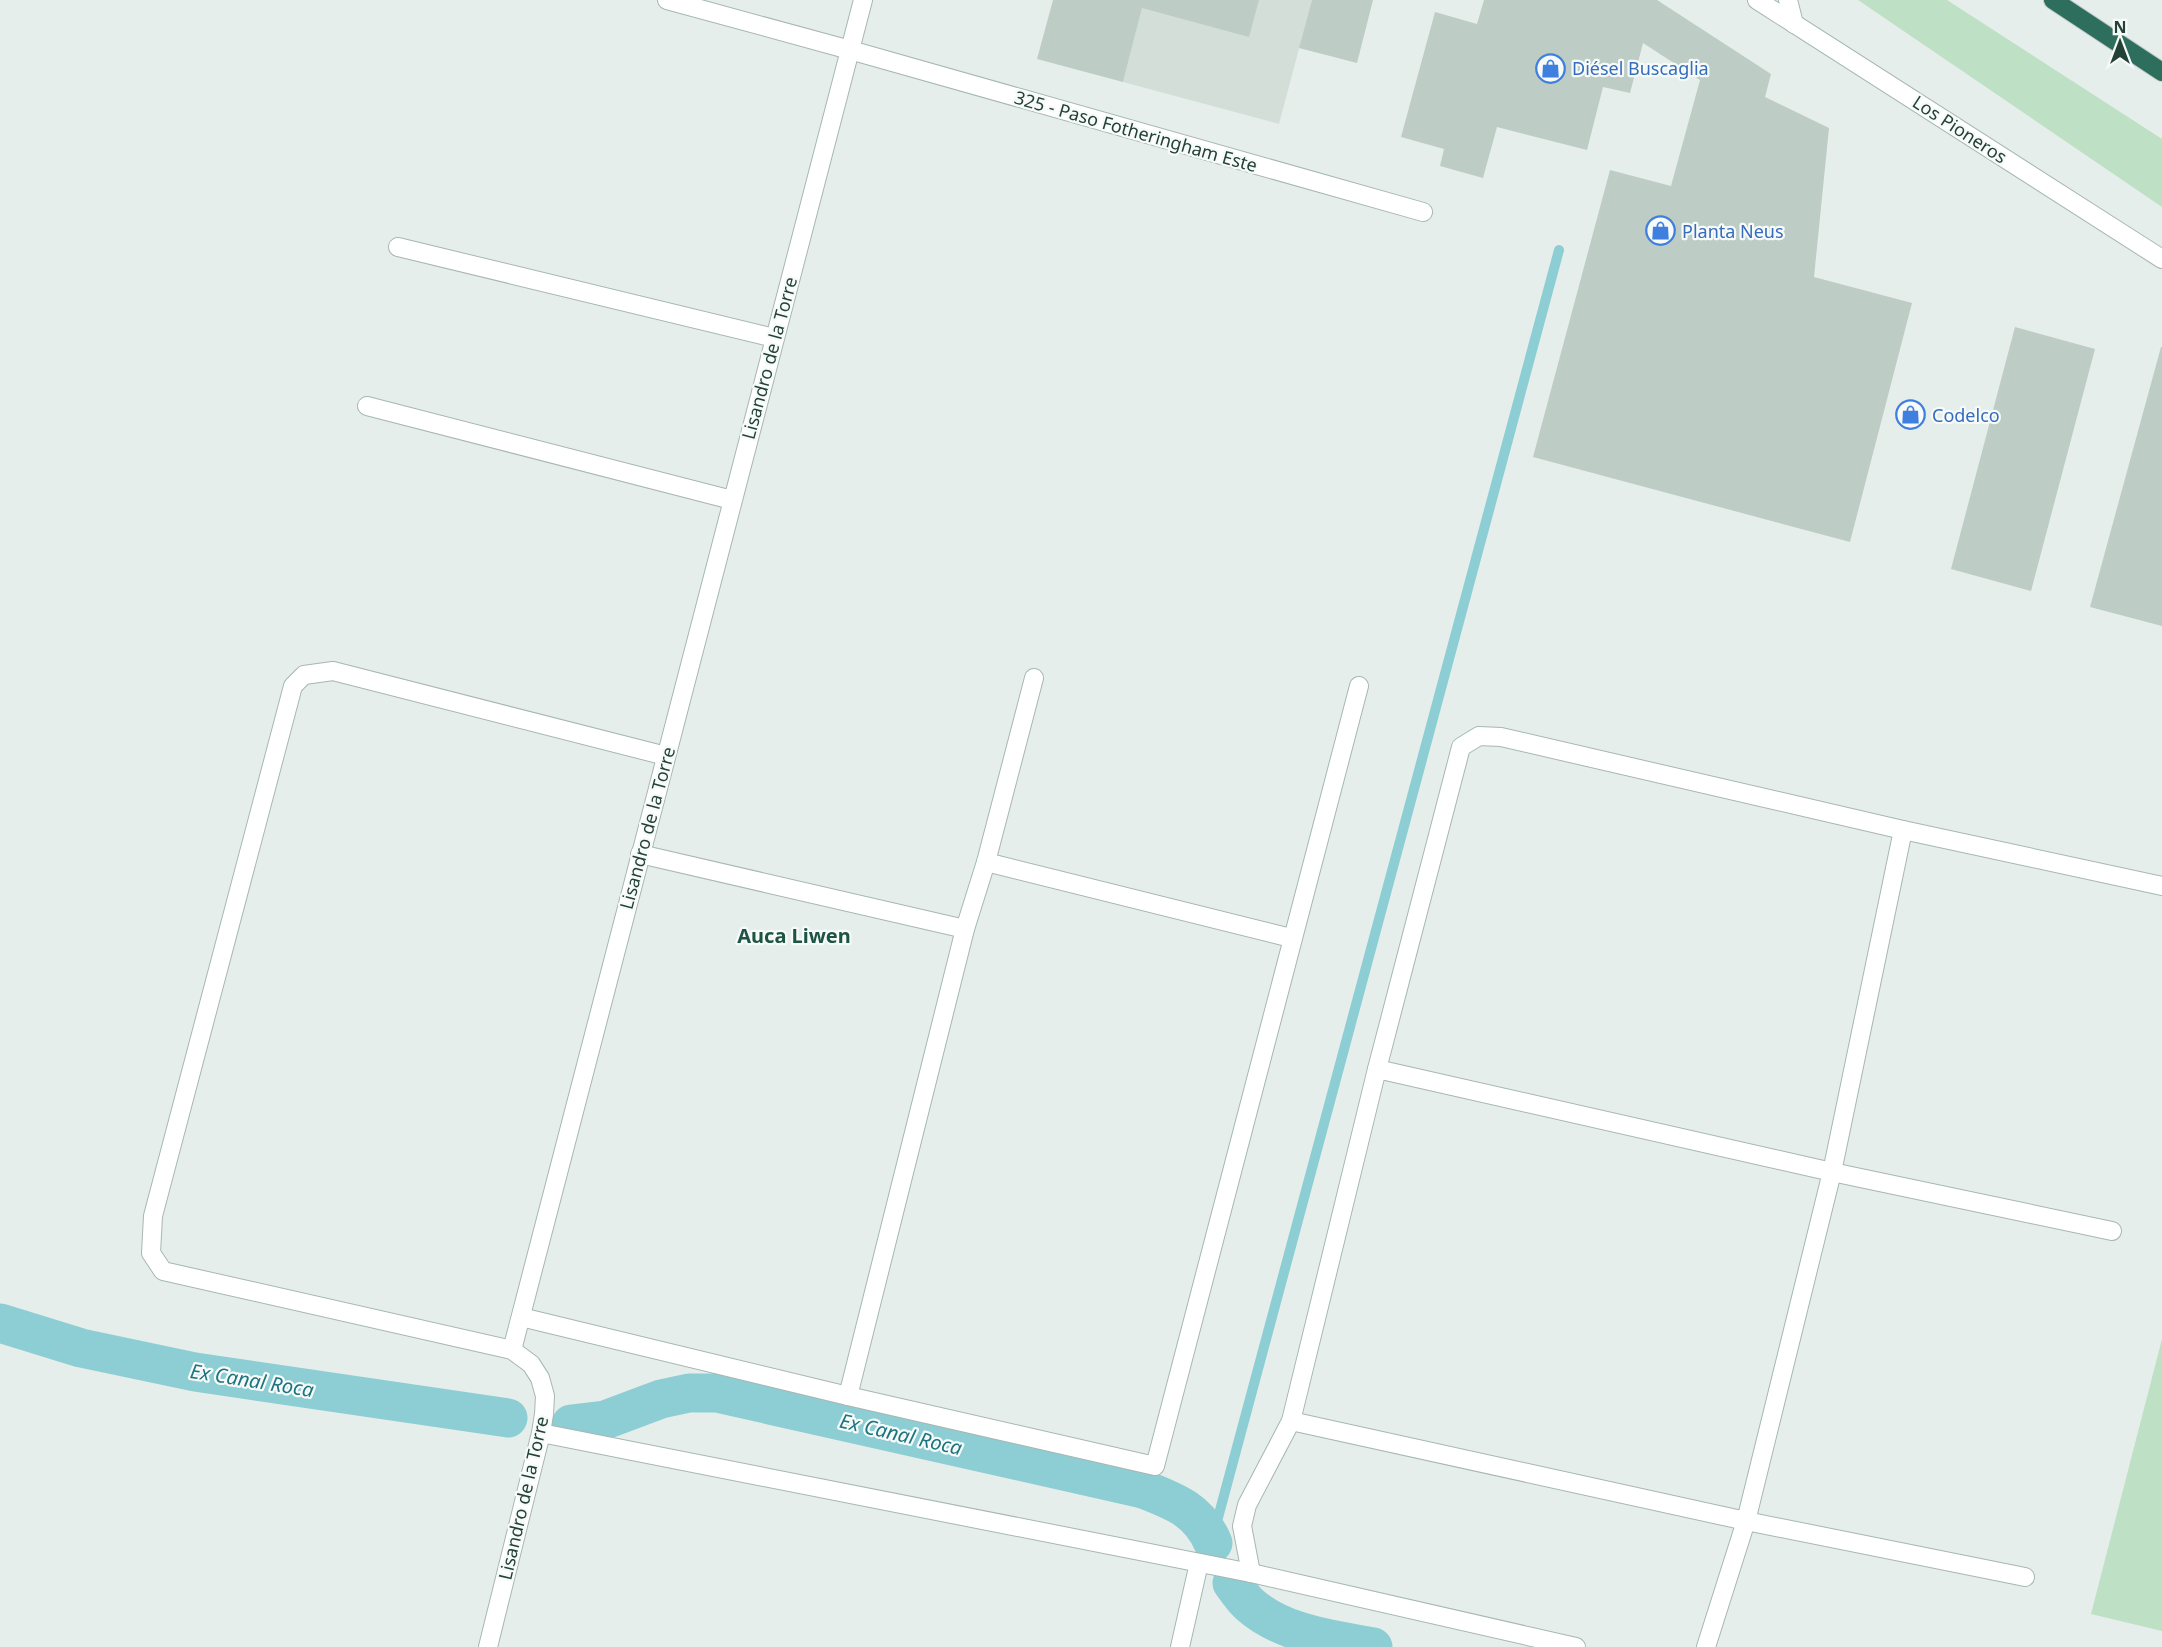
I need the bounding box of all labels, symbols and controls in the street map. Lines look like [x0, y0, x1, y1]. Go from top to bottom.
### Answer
north arrow [2090, 12, 2150, 72]
text: N [2113, 16, 2127, 38]
shop icon: Diésel Buscaglia [1535, 52, 1567, 84]
place label: Diésel Buscaglia [1572, 56, 1709, 80]
street label: 325 - Paso Fotheringham Este [1012, 85, 1260, 177]
street label: Los Pioneros [1908, 90, 2012, 168]
shop icon: Planta Neus [1645, 215, 1677, 247]
place label: Planta Neus [1682, 219, 1784, 243]
street label: Lisandro de la Torre [736, 274, 802, 442]
shop icon: Codelco [1895, 399, 1927, 431]
place label: Codelco [1932, 403, 2000, 427]
street label: Lisandro de la Torre [614, 744, 680, 912]
district label: Auca Liwen [737, 922, 851, 949]
water label: Ex Canal Roca [188, 1357, 316, 1403]
water label: Ex Canal Roca [837, 1407, 965, 1461]
street label: Lisandro de la Torre [492, 1414, 554, 1582]

